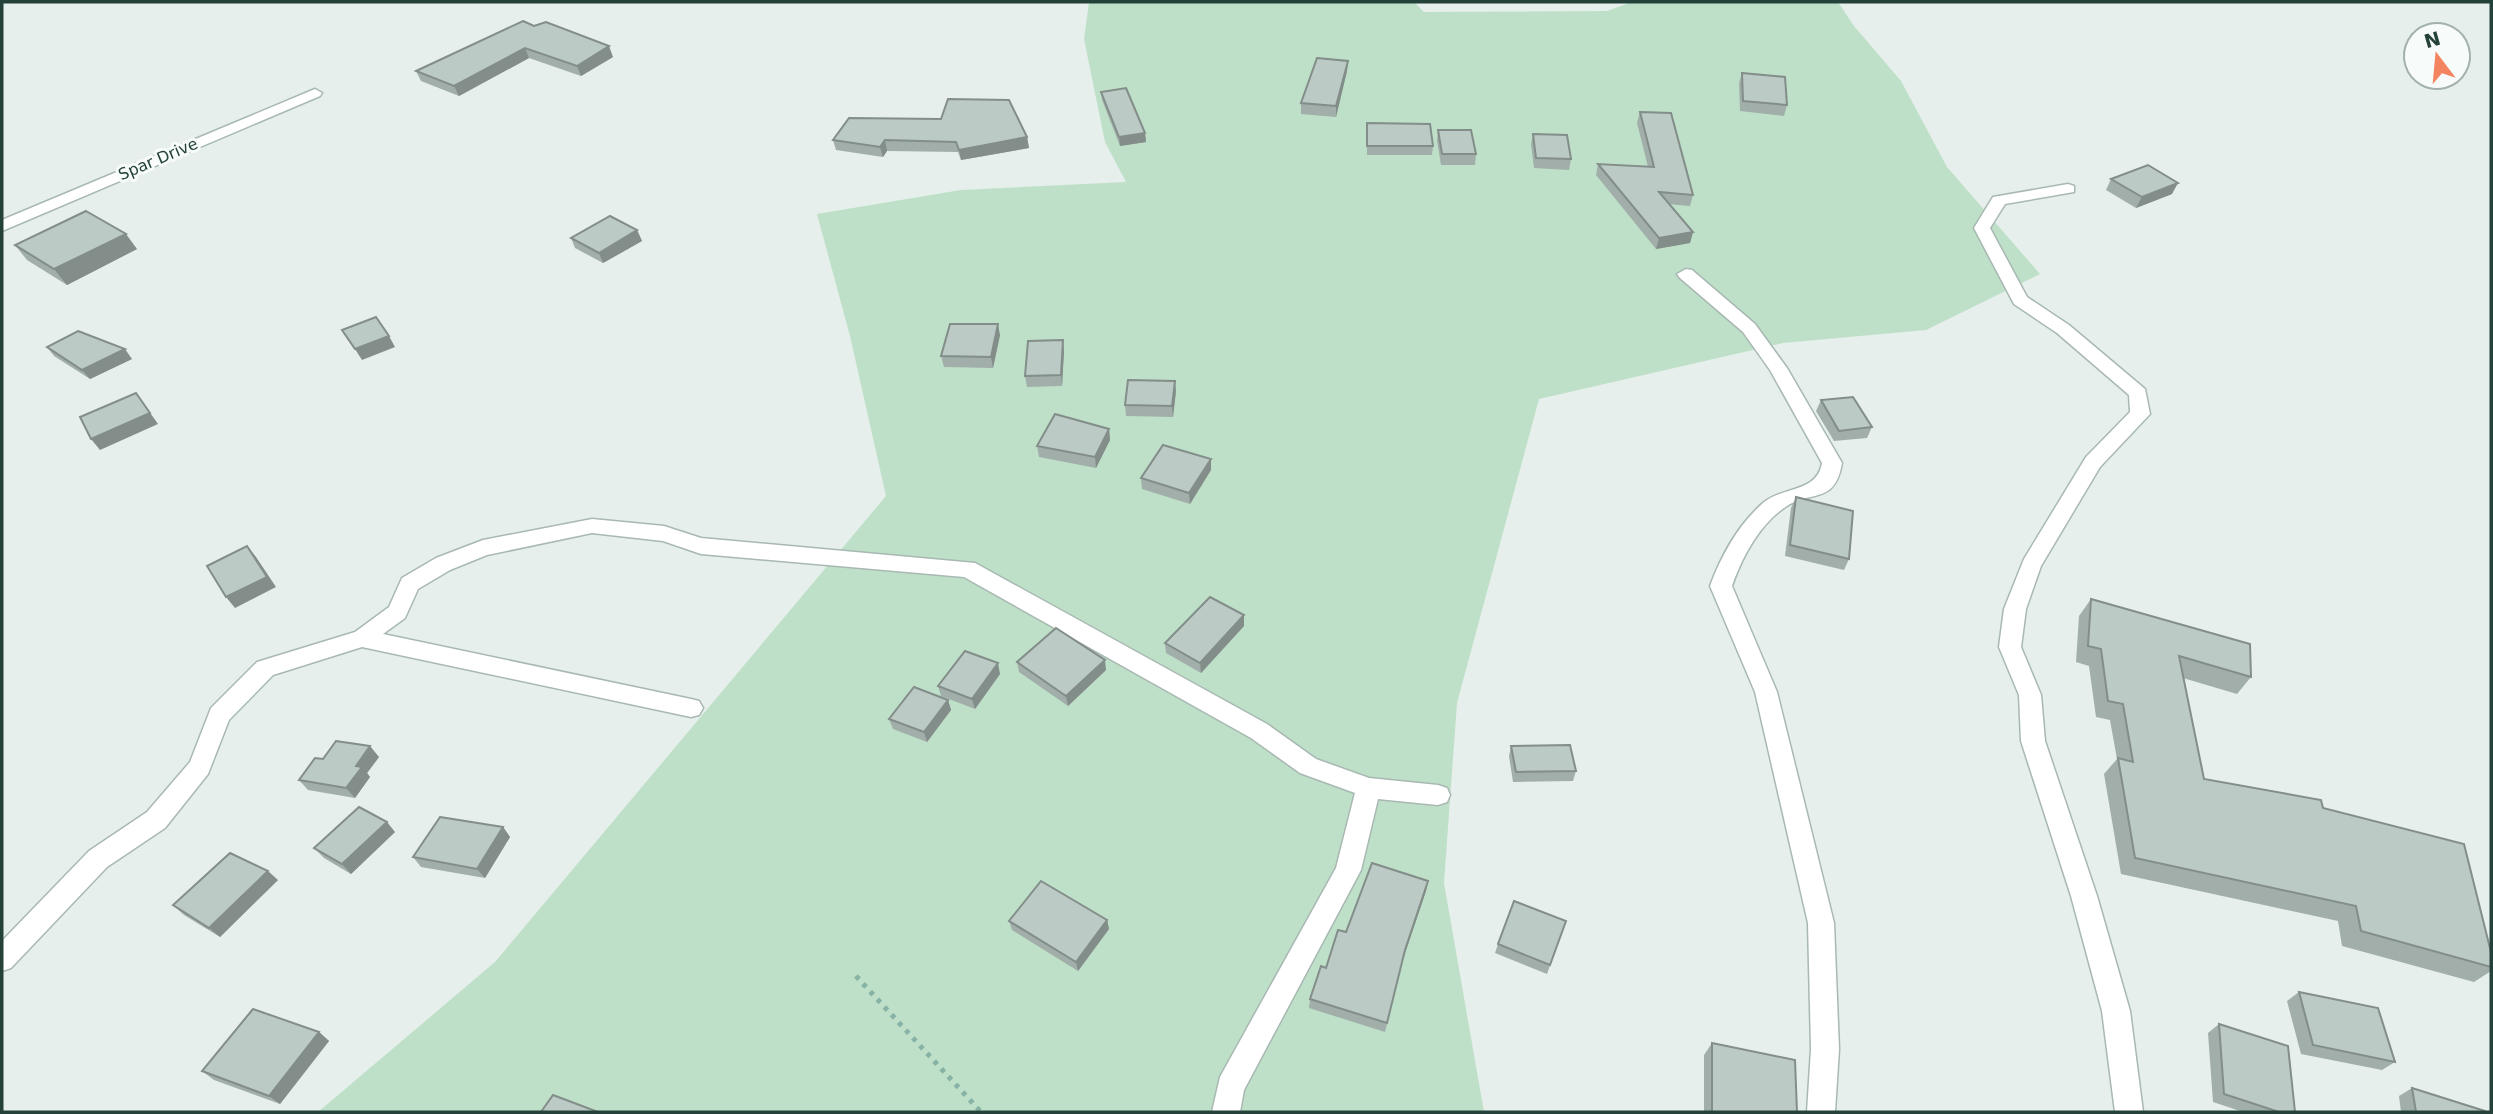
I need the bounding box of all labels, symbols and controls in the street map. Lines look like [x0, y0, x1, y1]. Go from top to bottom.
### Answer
north arrow [2402, 21, 2472, 91]
text: N [2422, 27, 2443, 52]
street label: Spar Drive [115, 134, 201, 184]

